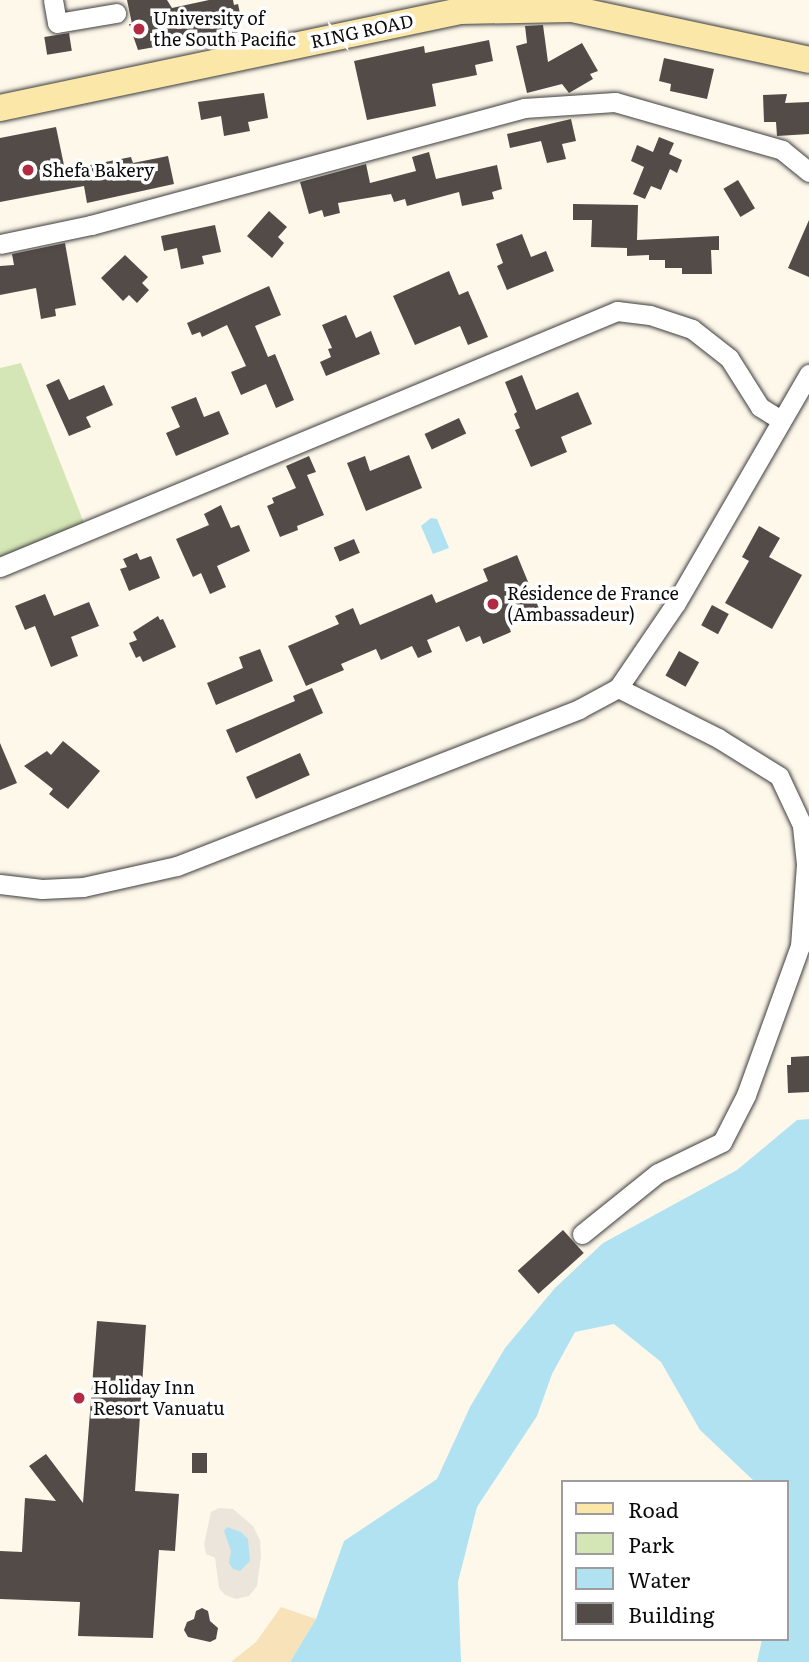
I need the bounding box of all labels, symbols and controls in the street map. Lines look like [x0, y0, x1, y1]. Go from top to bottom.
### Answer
place label: University of the South Pacific [153, 8, 296, 50]
street label: RING ROAD [309, 10, 415, 52]
marker: University of the South Pacific [131, 21, 147, 37]
place label: Shefa Bakery [42, 159, 154, 181]
marker: Shefa Bakery [20, 162, 36, 178]
place label: Résidence de France (Ambassadeur) [507, 583, 679, 626]
marker: Résidence de France (Ambassadeur) [485, 596, 501, 612]
place label: Holiday Inn Resort Vanuatu [93, 1377, 225, 1420]
marker: Holiday Inn Resort Vanuatu [71, 1390, 87, 1406]
legend [560, 1480, 788, 1641]
text: Road [628, 1493, 679, 1524]
text: Park [628, 1528, 674, 1559]
text: Water [628, 1563, 690, 1594]
text: Building [628, 1598, 714, 1629]

